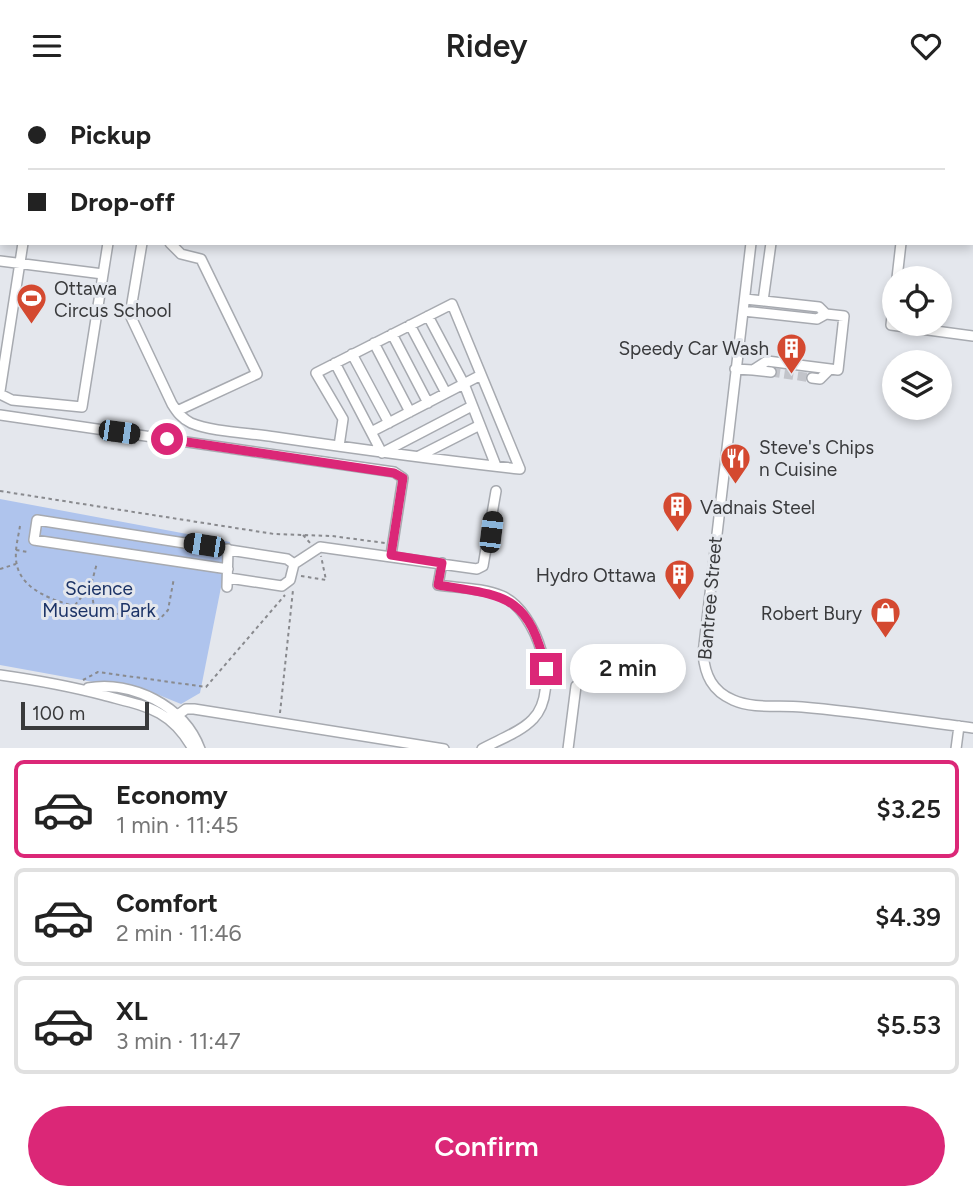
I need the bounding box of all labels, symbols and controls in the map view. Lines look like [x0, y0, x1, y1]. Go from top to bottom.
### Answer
icon: menu [28, 27, 66, 65]
text: Ridey [445, 27, 528, 65]
icon: heart [907, 27, 945, 65]
text: Pickup [70, 119, 151, 151]
text: Drop-off [70, 186, 175, 218]
map controls [882, 266, 952, 420]
button: locate [882, 266, 952, 336]
place label: Ottawa Circus School [54, 277, 172, 322]
sports icon: Ottawa Circus School [14, 282, 48, 326]
building icon: Speedy Car Wash [775, 331, 809, 375]
place label: Speedy Car Wash [618, 337, 769, 360]
button: layers [882, 350, 952, 420]
car [97, 419, 142, 445]
route start [151, 423, 183, 455]
place label: Steve's Chips n Cuisine [759, 436, 874, 481]
restaurant icon: Steve's Chips n Cuisine [719, 441, 753, 485]
building icon: Vadnais Steel [660, 490, 694, 534]
place label: Vadnais Steel [700, 496, 815, 519]
car [479, 510, 504, 554]
car [182, 531, 227, 559]
street label: Bantree Street [693, 535, 727, 661]
building icon: Hydro Ottawa [662, 558, 696, 602]
place label: Hydro Ottawa [536, 564, 656, 587]
park label: Science Museum Park [42, 577, 157, 622]
shop icon: Robert Bury [868, 596, 902, 640]
place label: Robert Bury [761, 602, 862, 625]
callout: 2 min [570, 645, 686, 693]
route end [530, 653, 562, 685]
text: 2 min [599, 654, 657, 682]
scale bar [21, 699, 149, 731]
text: 100 m [32, 702, 85, 725]
icon: car [32, 778, 95, 841]
text: Economy [116, 779, 228, 811]
text: $3.25 [876, 793, 941, 825]
text: 1 min · 11:45 [116, 811, 238, 839]
icon: car [32, 886, 95, 949]
text: Comfort [116, 887, 218, 919]
text: $4.39 [875, 901, 941, 933]
text: 2 min · 11:46 [116, 919, 242, 947]
icon: car [32, 994, 95, 1057]
text: XL [116, 995, 148, 1027]
text: $5.53 [876, 1009, 941, 1041]
text: 3 min · 11:47 [116, 1027, 241, 1055]
button: Confirm [28, 1106, 945, 1186]

